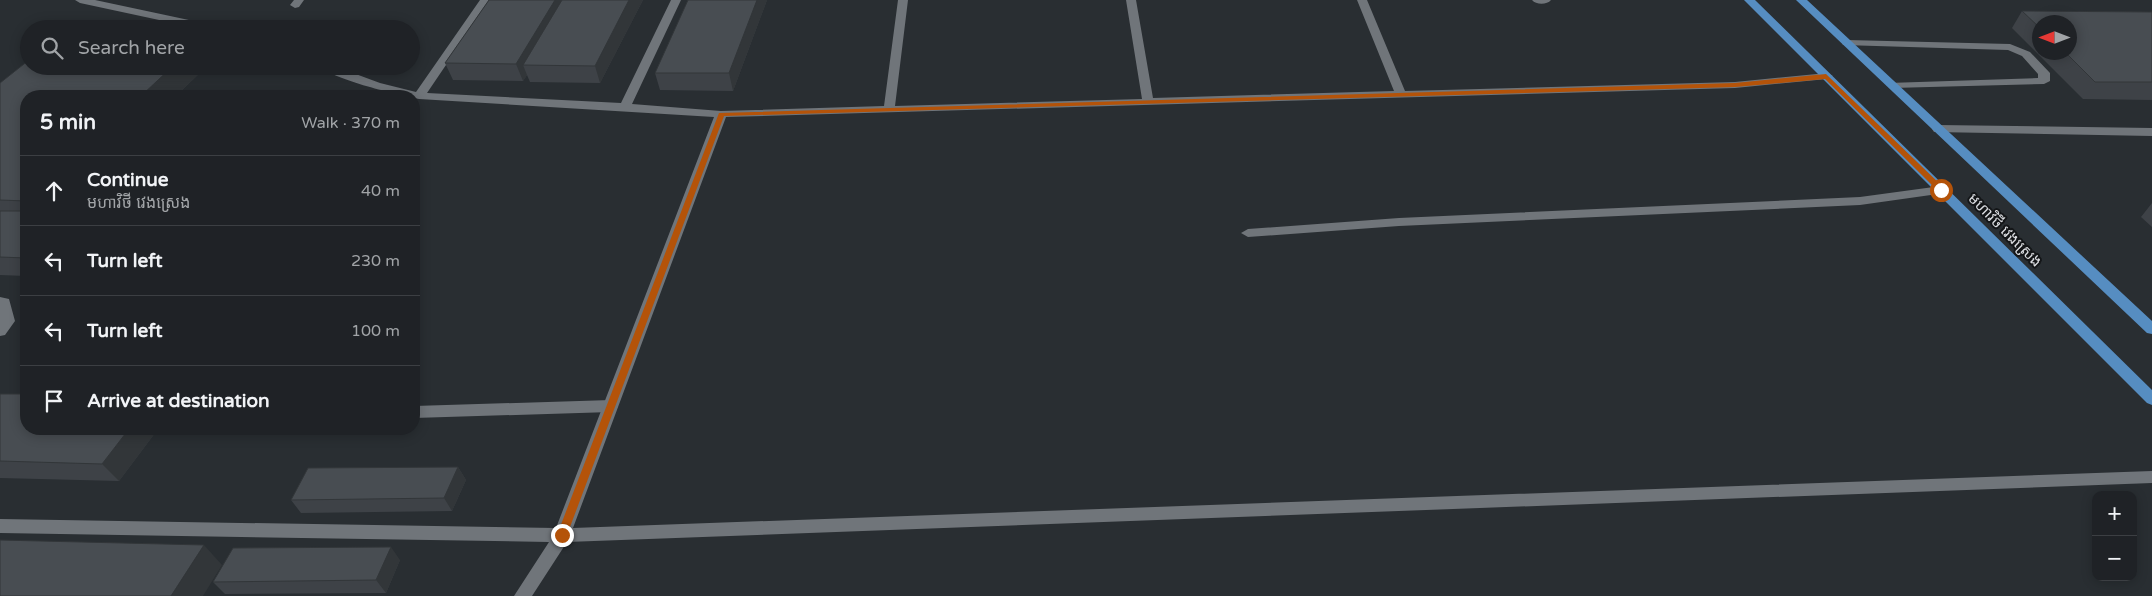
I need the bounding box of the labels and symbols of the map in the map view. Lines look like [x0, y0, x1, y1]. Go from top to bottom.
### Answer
north arrow [2032, 15, 2077, 60]
route start [1930, 179, 1953, 202]
street label: មហាវិថី វេងស្រេង [1964, 189, 2046, 271]
route end [551, 524, 574, 547]

